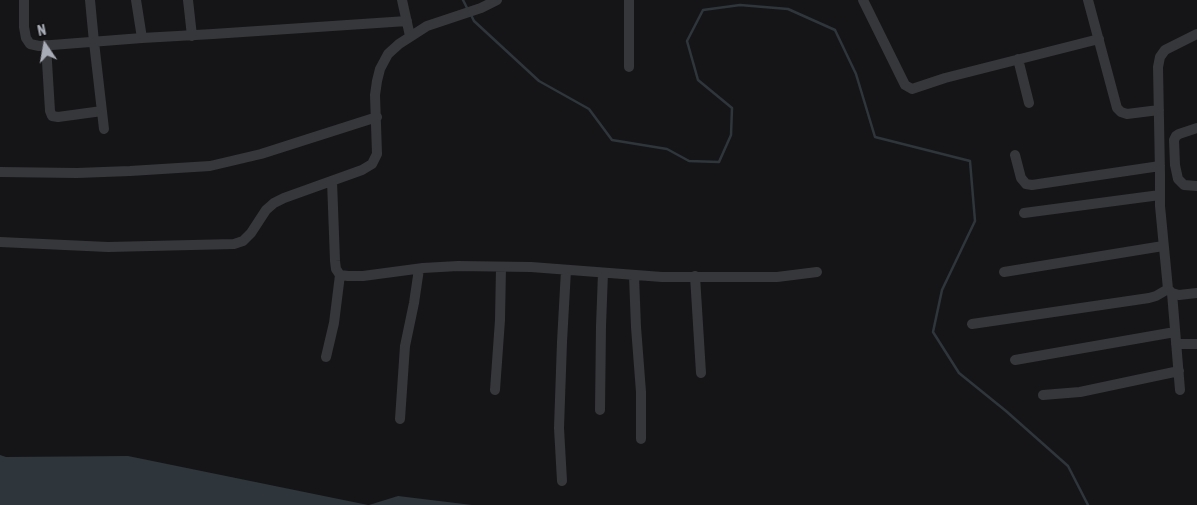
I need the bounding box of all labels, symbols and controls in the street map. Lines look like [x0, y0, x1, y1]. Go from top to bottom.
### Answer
north arrow [20, 20, 70, 70]
text: N [36, 22, 48, 39]

